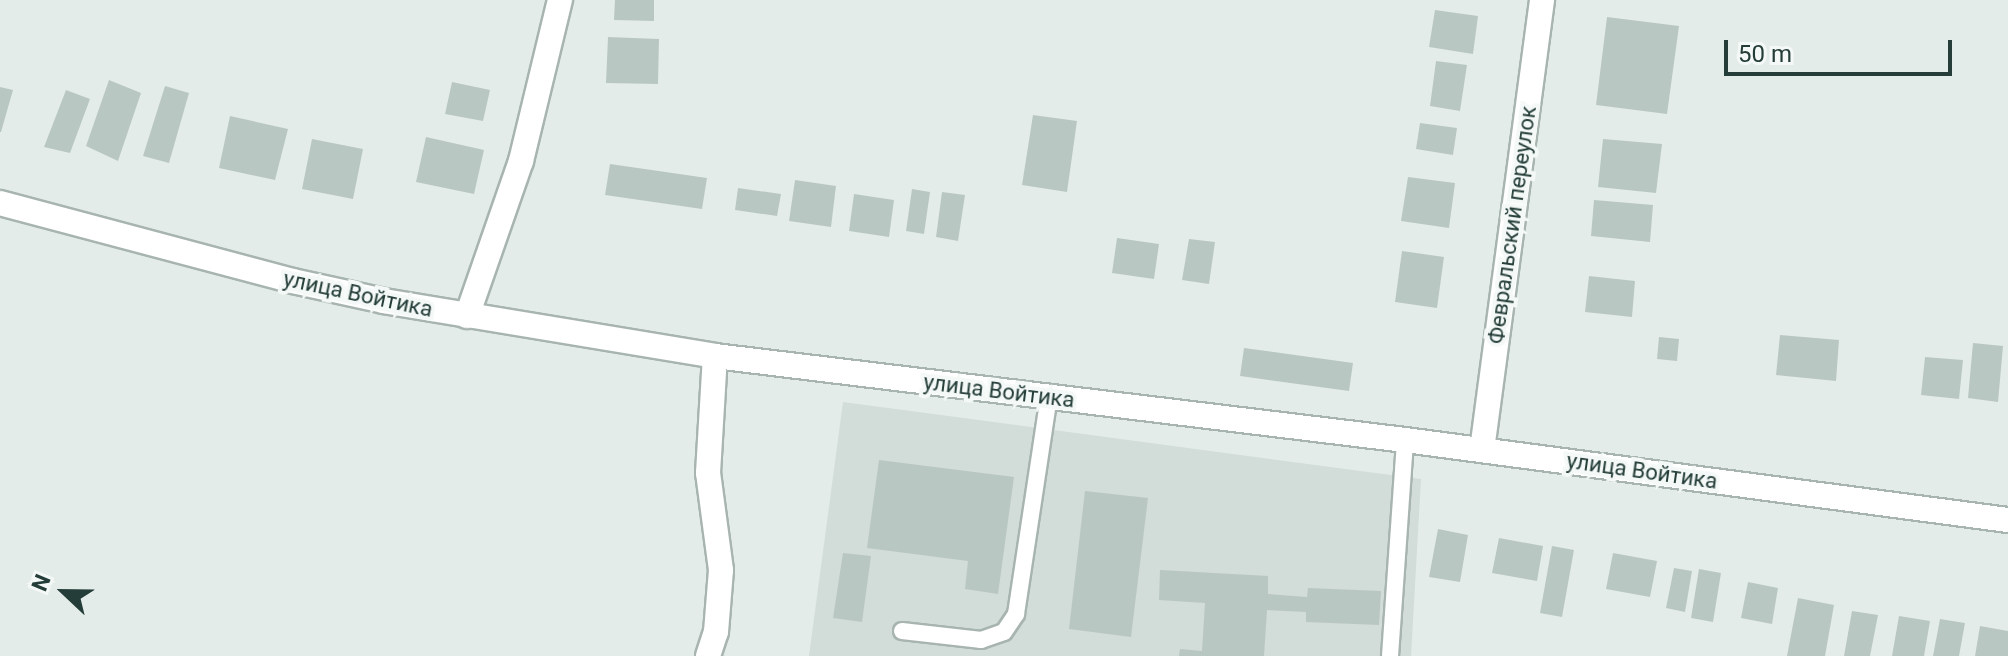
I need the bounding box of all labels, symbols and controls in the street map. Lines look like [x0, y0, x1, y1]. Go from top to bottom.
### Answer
scale bar [1728, 24, 1956, 74]
text: 50 m [1738, 40, 1792, 68]
street label: Февральский переулок [1482, 104, 1542, 346]
street label: улица Войтика [281, 265, 435, 323]
street label: улица Войтика [922, 369, 1076, 413]
street label: улица Войтика [1565, 447, 1719, 495]
north arrow [24, 552, 104, 632]
text: N [27, 571, 56, 595]

